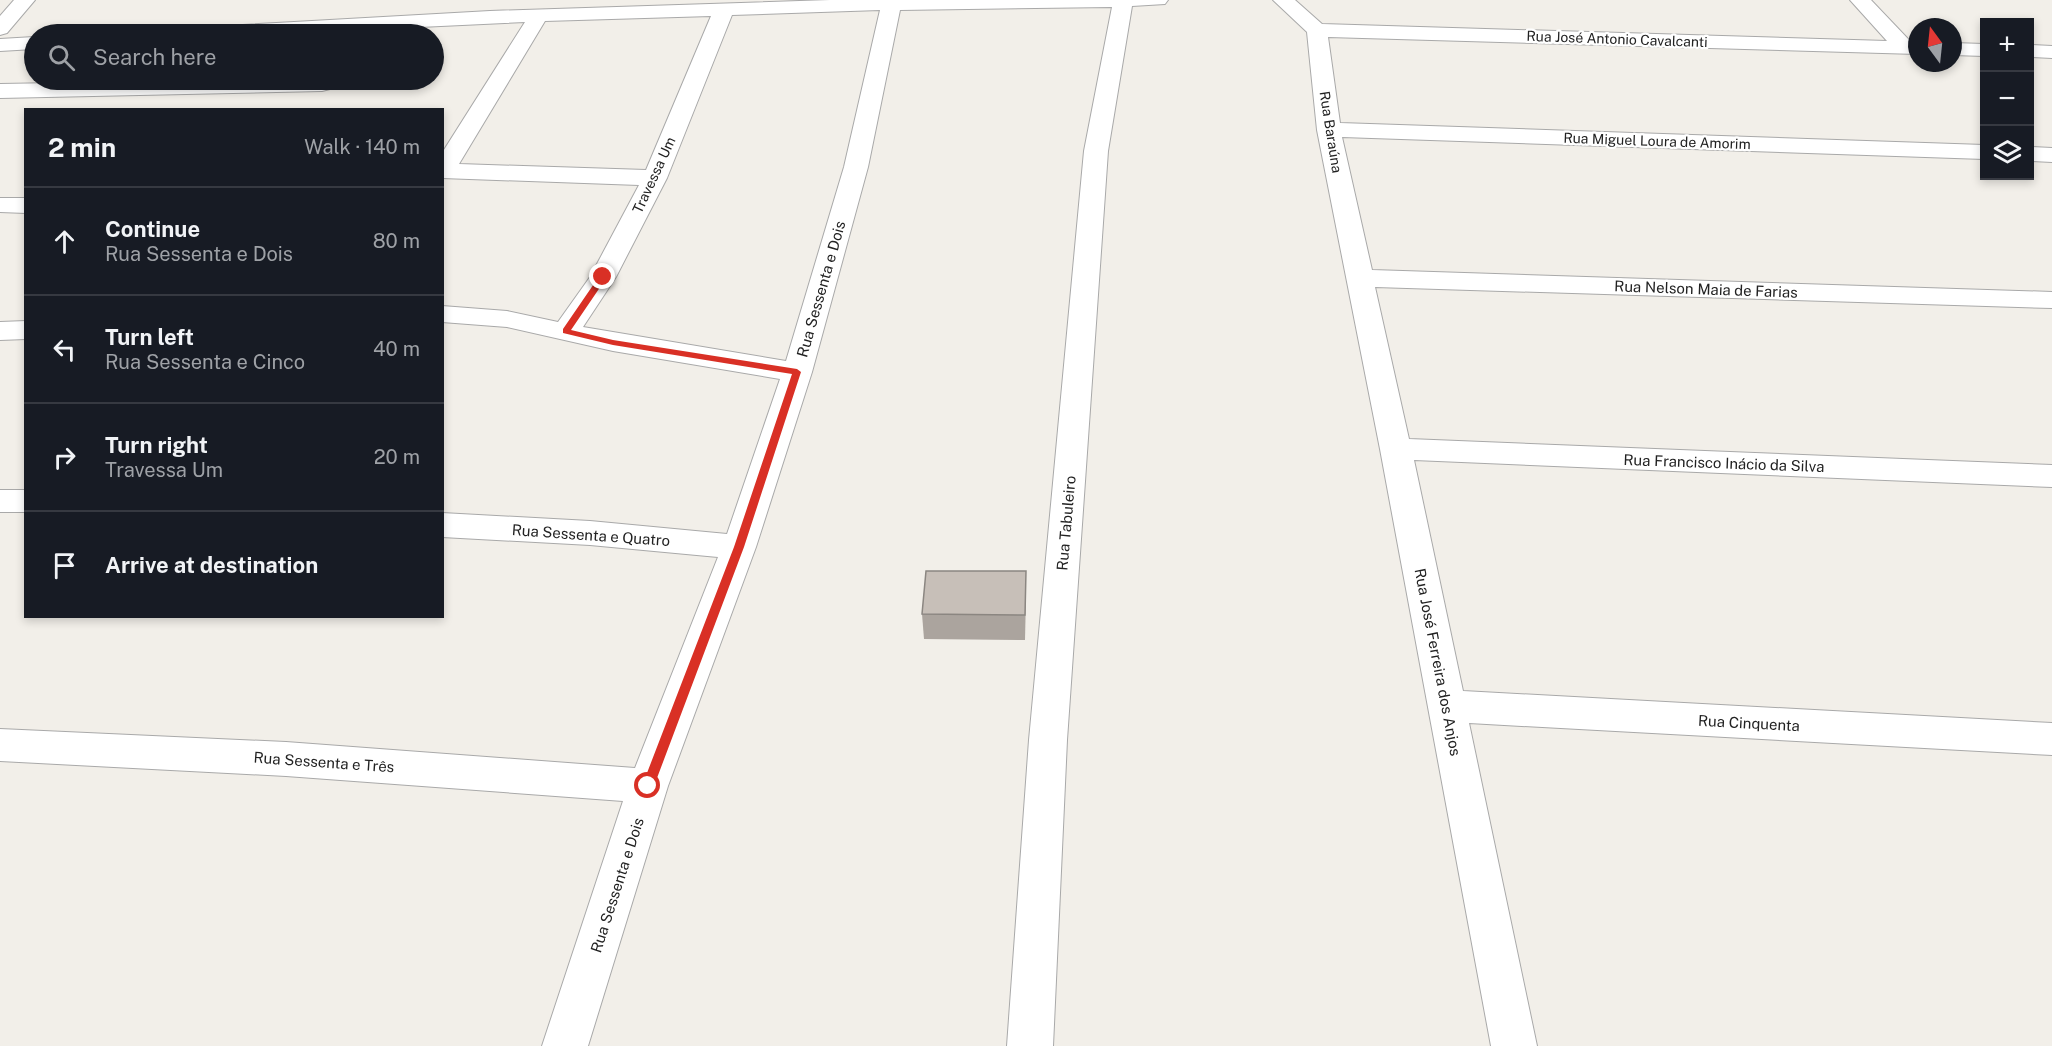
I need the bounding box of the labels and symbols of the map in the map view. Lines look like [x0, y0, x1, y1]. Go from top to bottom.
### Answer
north arrow [1908, 18, 1962, 72]
street label: Rua José Antonio Cavalcanti [1526, 28, 1708, 50]
street label: Rua Baraúna [1317, 90, 1345, 174]
street label: Rua Miguel Loura de Amorim [1563, 130, 1751, 152]
street label: Travessa Um [629, 134, 679, 216]
street label: Rua Sessenta e Dois [793, 219, 849, 359]
route end [589, 263, 615, 289]
street label: Rua Nelson Maia de Farias [1614, 277, 1798, 301]
street label: Rua Francisco Inácio da Silva [1623, 451, 1825, 475]
street label: Rua Tabuleiro [1053, 475, 1079, 571]
street label: Rua Sessenta e Quatro [511, 521, 671, 549]
street label: Rua José Ferreira dos Anjos [1411, 567, 1465, 757]
street label: Rua Cinquenta [1698, 712, 1800, 734]
street label: Rua Sessenta e Três [253, 749, 395, 775]
route start [634, 772, 660, 798]
street label: Rua Sessenta e Dois [587, 815, 647, 955]

